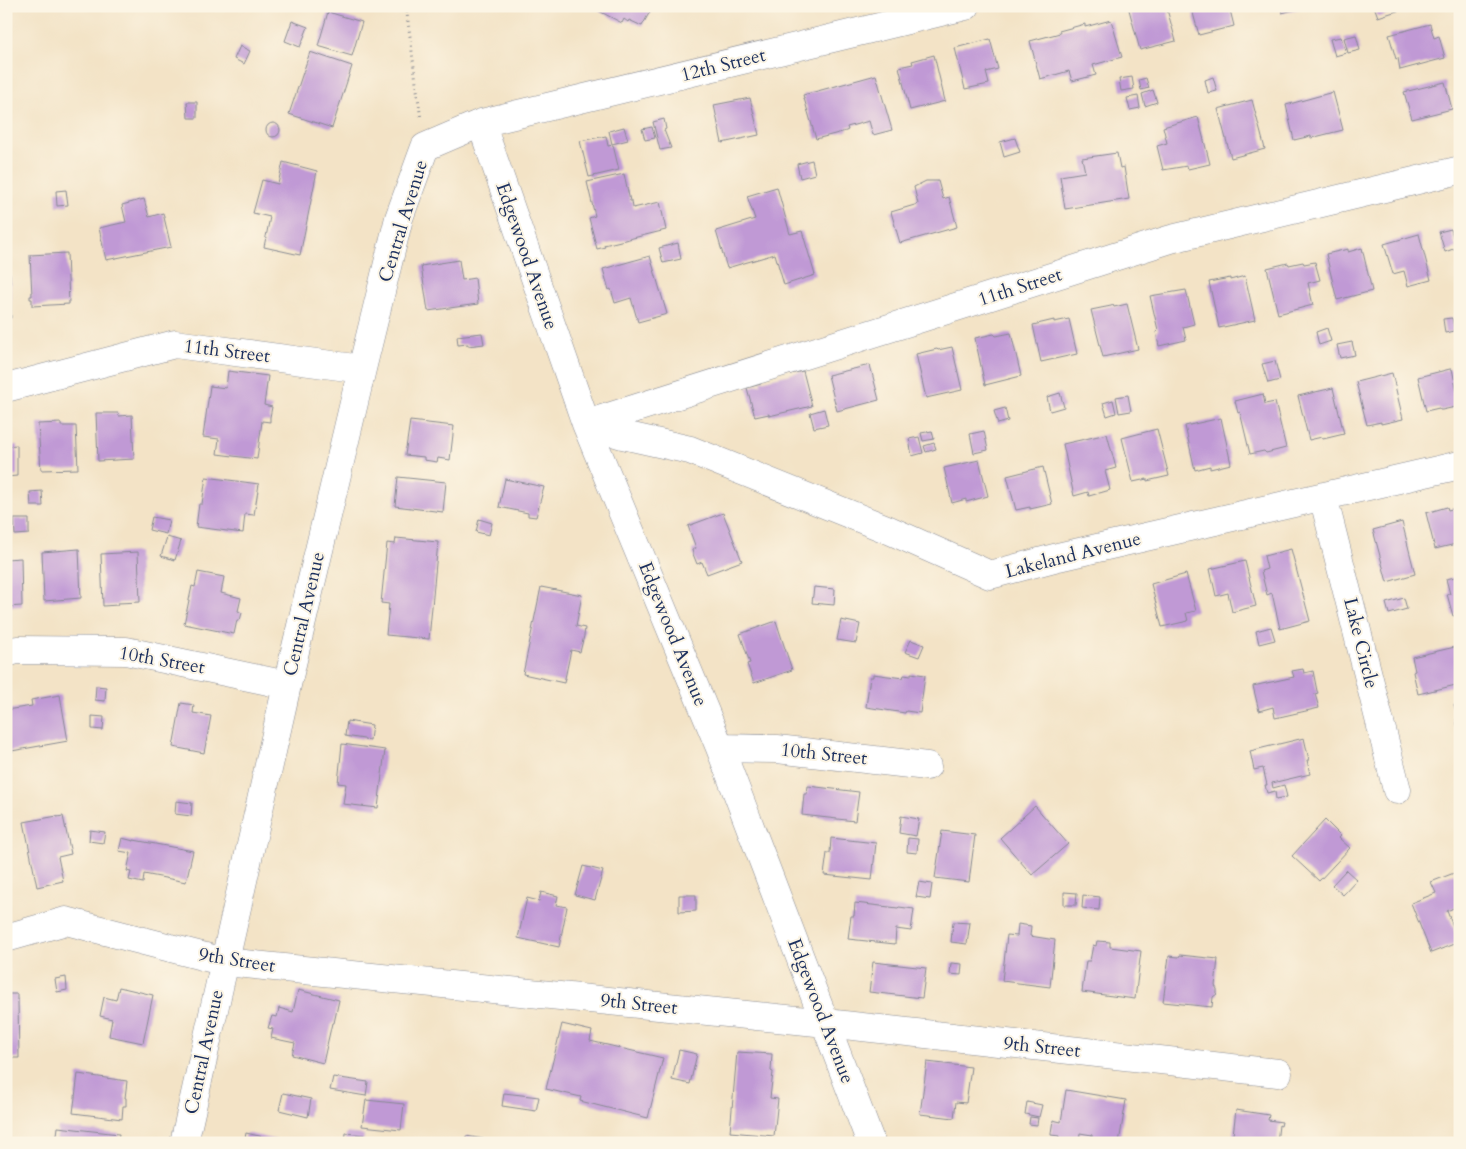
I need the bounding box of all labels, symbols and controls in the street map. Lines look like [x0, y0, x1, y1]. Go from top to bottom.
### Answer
street label: 12th Street [678, 42, 768, 88]
street label: Central Avenue [372, 157, 434, 285]
street label: Edgewood Avenue [490, 179, 564, 333]
street label: 11th Street [975, 261, 1065, 313]
street label: 11th Street [182, 333, 272, 369]
street label: Lakeland Avenue [1002, 526, 1144, 584]
street label: Central Avenue [277, 549, 331, 679]
street label: Edgewood Avenue [632, 558, 714, 710]
street label: Lake Circle [1337, 595, 1385, 691]
street label: 10th Street [117, 640, 207, 680]
street label: 10th Street [780, 737, 868, 771]
street label: Edgewood Avenue [781, 935, 861, 1087]
street label: 9th Street [197, 941, 277, 979]
street label: Central Avenue [178, 987, 230, 1117]
street label: 9th Street [599, 987, 679, 1021]
street label: 9th Street [1002, 1030, 1082, 1064]

